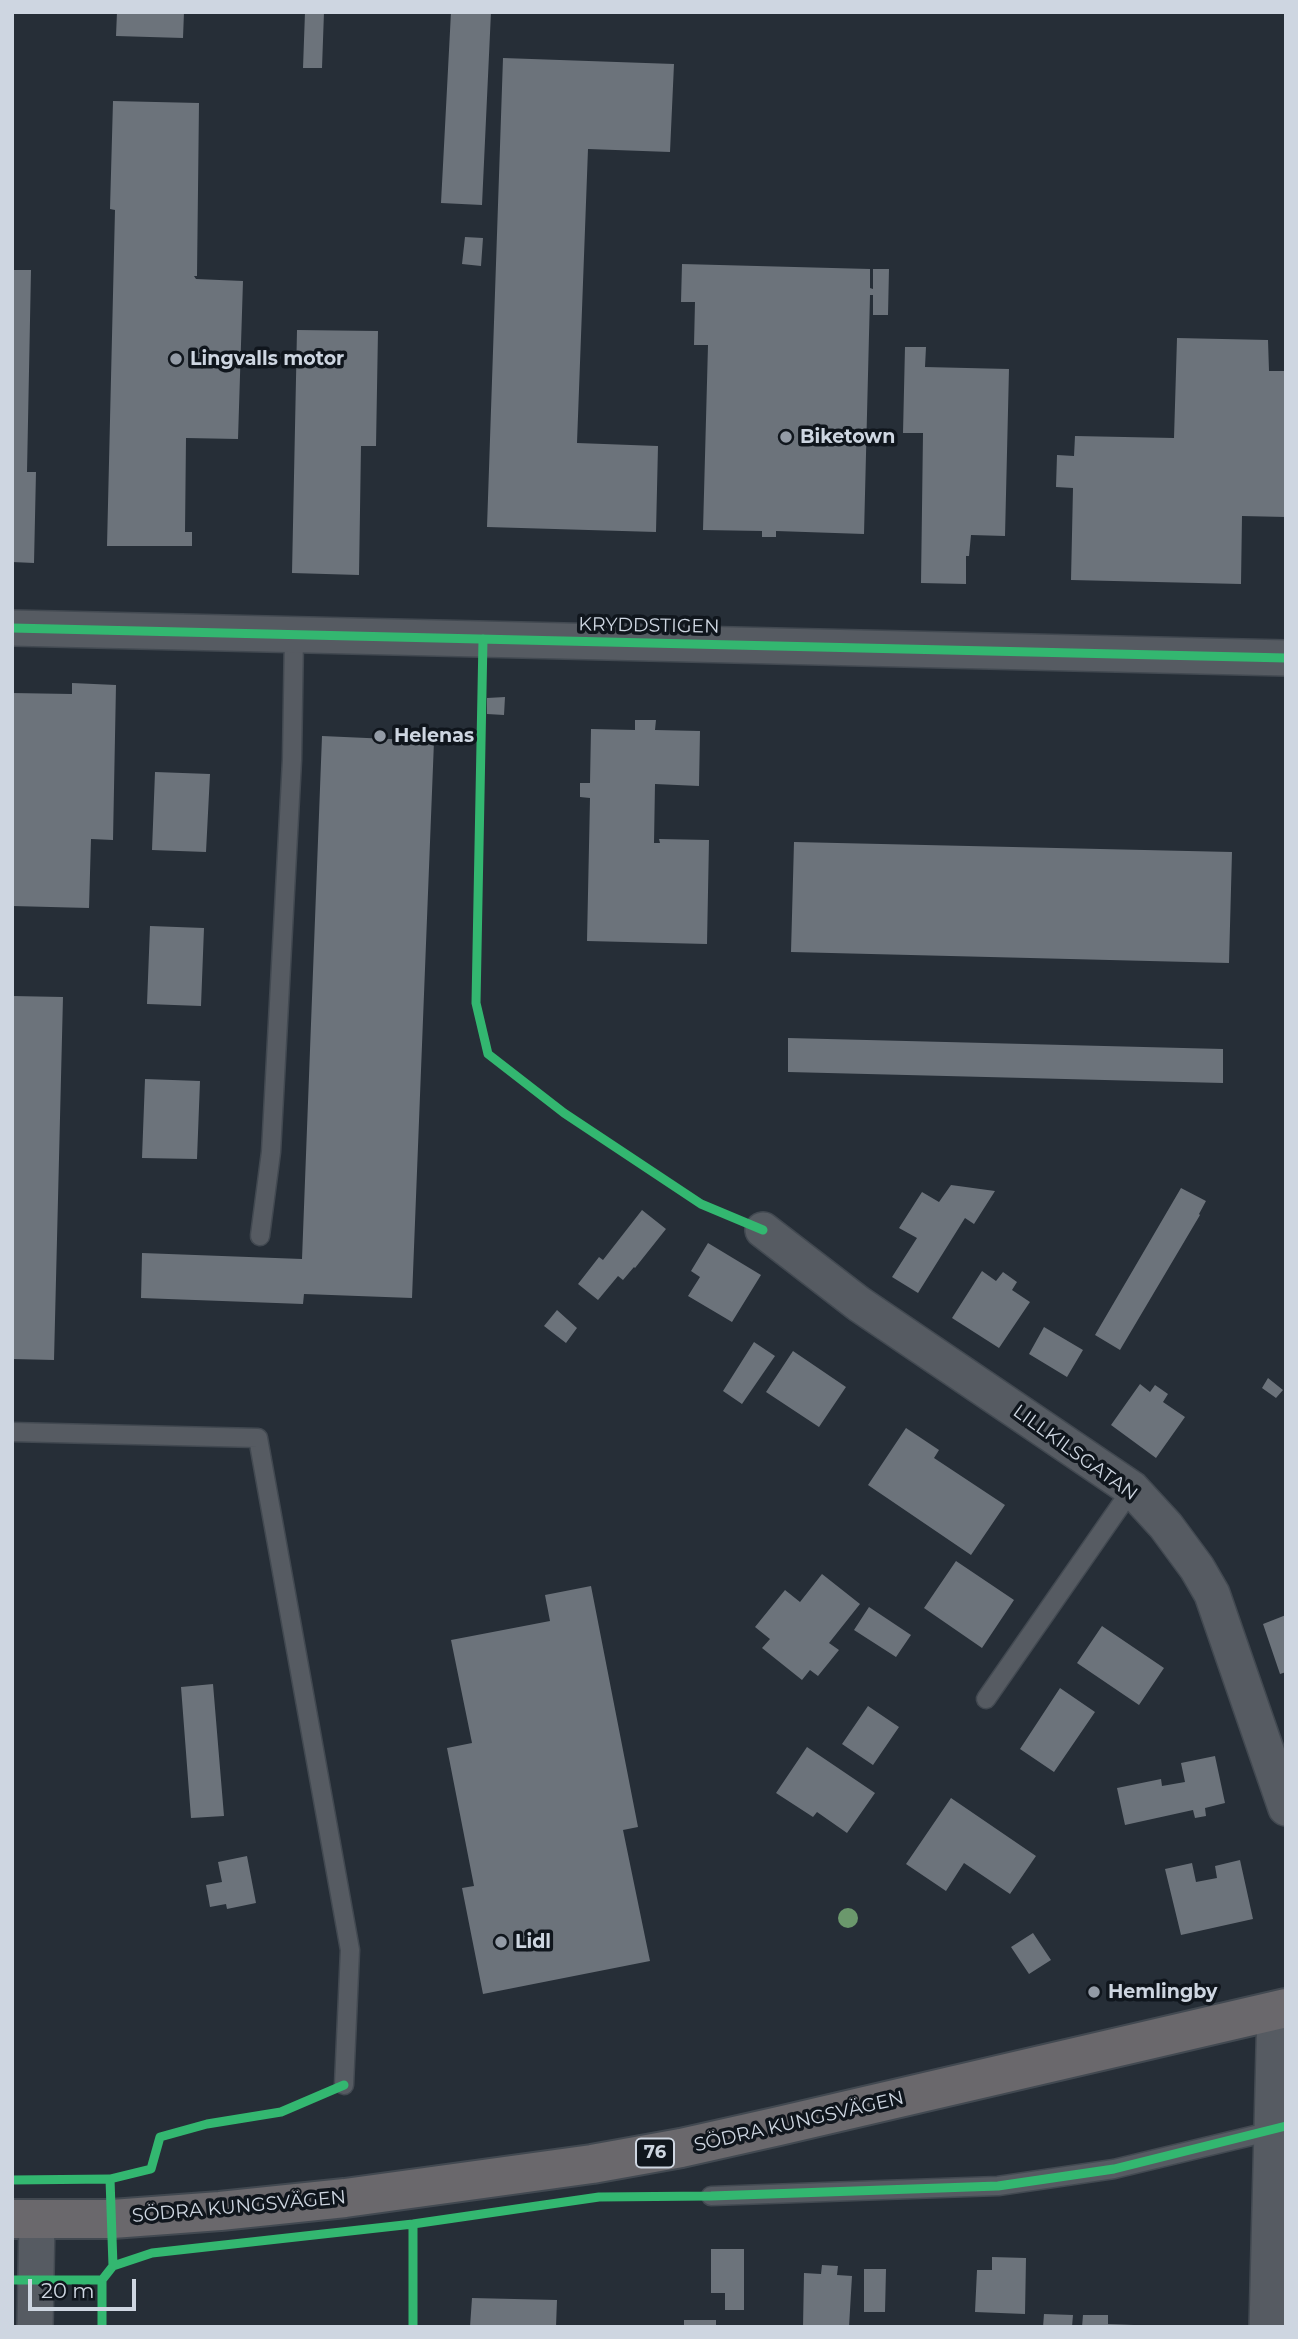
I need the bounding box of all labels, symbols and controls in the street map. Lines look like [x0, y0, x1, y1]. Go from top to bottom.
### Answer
place label: Lingvalls motor [190, 348, 344, 370]
marker: Lingvalls motor [168, 351, 184, 367]
place label: Biketown [800, 426, 895, 448]
marker: Biketown [778, 429, 794, 445]
street label: KRYDDSTIGEN [578, 613, 720, 639]
place label: Helenas [394, 725, 474, 747]
marker: Helenas [372, 728, 388, 744]
street label: LILLKILSGATAN [1008, 1400, 1142, 1506]
place label: Lidl [515, 1931, 551, 1953]
marker: Lidl [493, 1934, 509, 1950]
place label: Hemlingby [1108, 1981, 1217, 2003]
marker: Hemlingby [1086, 1984, 1102, 2000]
street label: SÖDRA KUNGSVÄGEN [692, 2087, 906, 2157]
road number: 76 [636, 2138, 674, 2168]
street label: SÖDRA KUNGSVÄGEN [131, 2186, 347, 2228]
scale bar [32, 2266, 140, 2310]
text: 20 m [41, 2278, 95, 2303]

